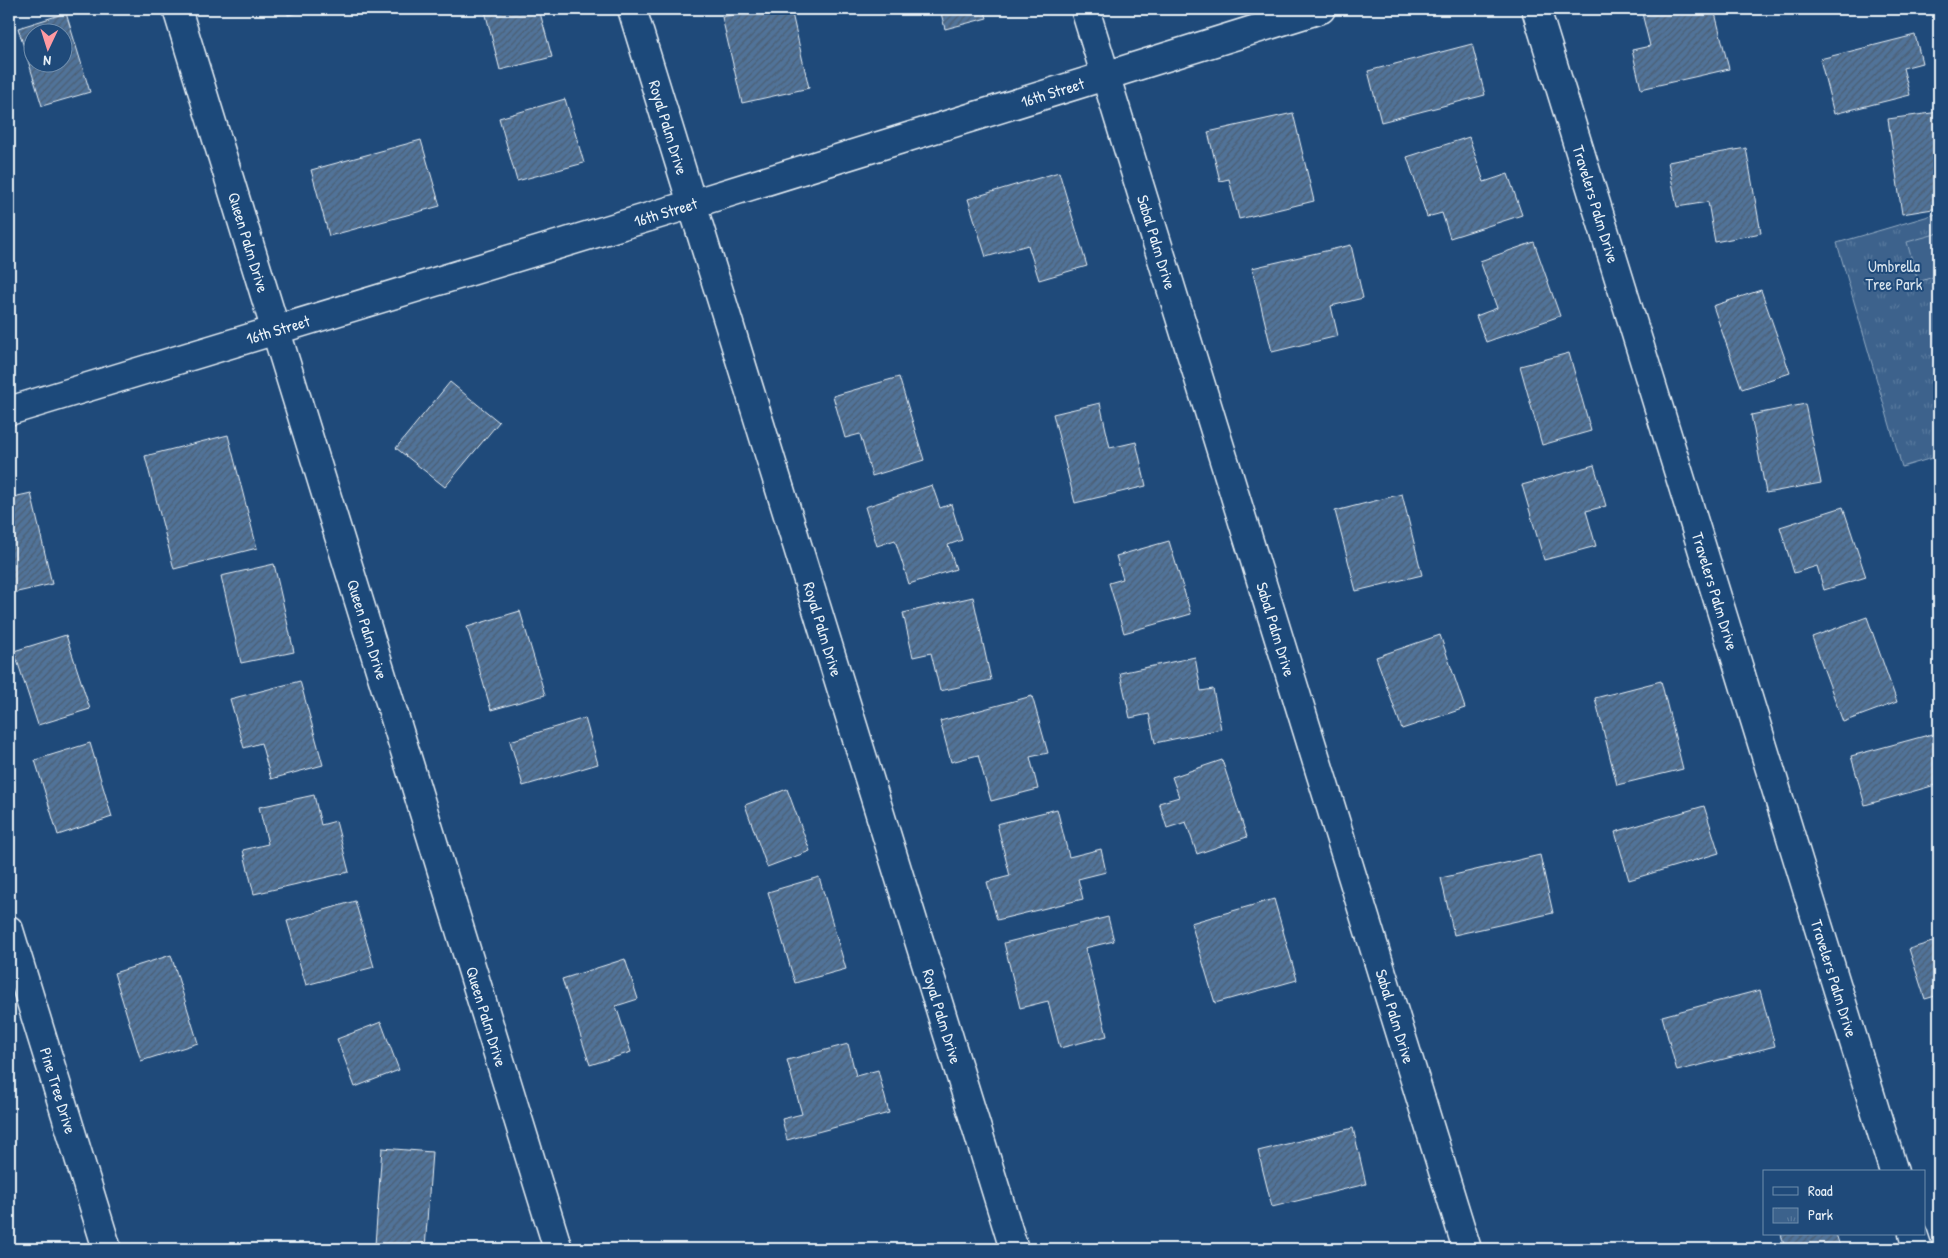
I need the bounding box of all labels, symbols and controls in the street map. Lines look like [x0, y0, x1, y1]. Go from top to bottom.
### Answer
north arrow [22, 22, 72, 72]
text: N [42, 52, 51, 71]
street label: 16th Street [1018, 72, 1087, 112]
street label: Royal Palm Drive [644, 78, 694, 178]
street label: Travelers Palm Drive [1568, 142, 1625, 266]
street label: Queen Palm Drive [223, 190, 275, 296]
street label: 16th Street [631, 192, 701, 232]
street label: Sabal Palm Drive [1132, 192, 1182, 293]
park label: Umbrella Tree Park [1866, 255, 1923, 295]
street label: 16th Street [243, 309, 313, 350]
street label: Travelers Palm Drive [1687, 529, 1744, 653]
street label: Queen Palm Drive [342, 577, 394, 683]
street label: Royal Palm Drive [798, 579, 848, 680]
street label: Sabal Palm Drive [1251, 579, 1301, 680]
street label: Travelers Palm Drive [1806, 916, 1863, 1040]
street label: Queen Palm Drive [461, 964, 512, 1070]
street label: Royal Palm Drive [917, 966, 967, 1067]
street label: Sabal Palm Drive [1370, 966, 1420, 1067]
street label: Pine Tree Drive [35, 1045, 82, 1137]
legend [1763, 1170, 1926, 1236]
text: Road [1808, 1180, 1833, 1201]
text: Park [1808, 1204, 1833, 1225]

